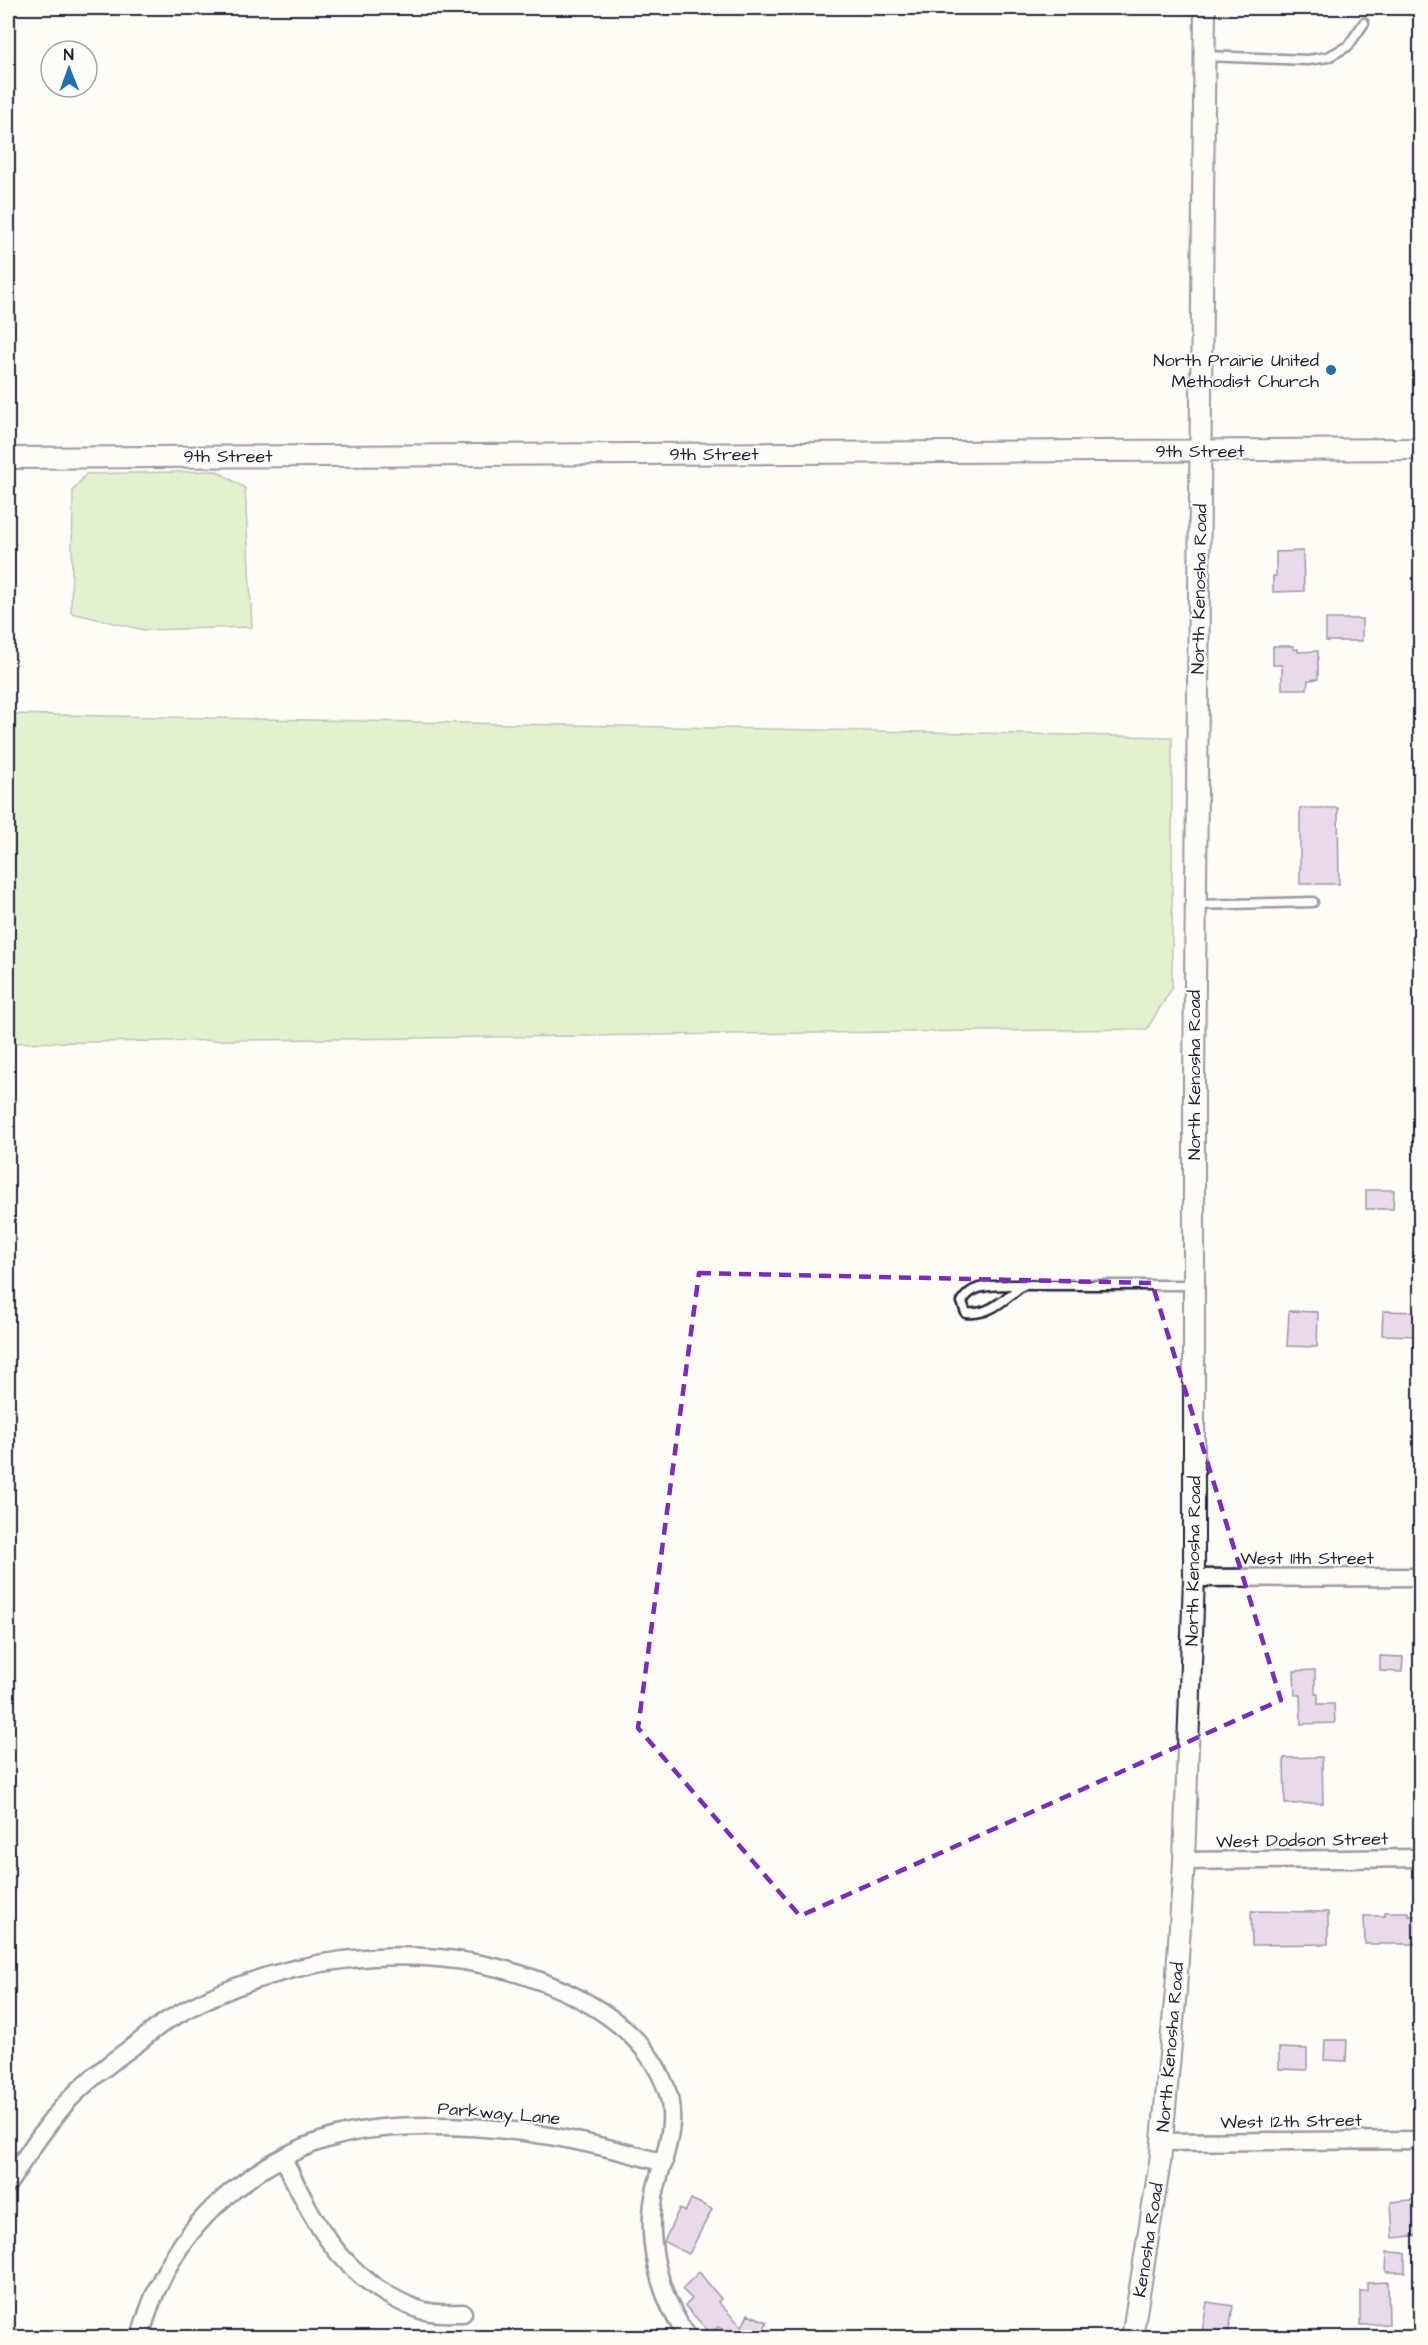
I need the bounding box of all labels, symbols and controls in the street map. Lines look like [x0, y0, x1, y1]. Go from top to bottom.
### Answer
north arrow [39, 39, 99, 99]
text: N [64, 44, 74, 66]
place label: North Prairie United Methodist Church [1153, 348, 1319, 394]
marker: North Prairie United Methodist Church [1324, 363, 1338, 377]
street label: 9th Street [1155, 439, 1245, 464]
street label: 9th Street [669, 442, 759, 467]
street label: 9th Street [183, 444, 273, 469]
street label: North Kenosha Road [1186, 504, 1213, 674]
street label: North Kenosha Road [1182, 990, 1207, 1160]
street label: North Kenosha Road [1180, 1476, 1207, 1646]
street label: West 11th Street [1240, 1546, 1375, 1571]
street label: West Dodson Street [1216, 1826, 1389, 1854]
street label: North Kenosha Road [1151, 1961, 1190, 2133]
street label: Parkway Lane [437, 2096, 561, 2132]
street label: West 12th Street [1220, 2108, 1363, 2135]
street label: Kenosha Road [1127, 2181, 1170, 2299]

